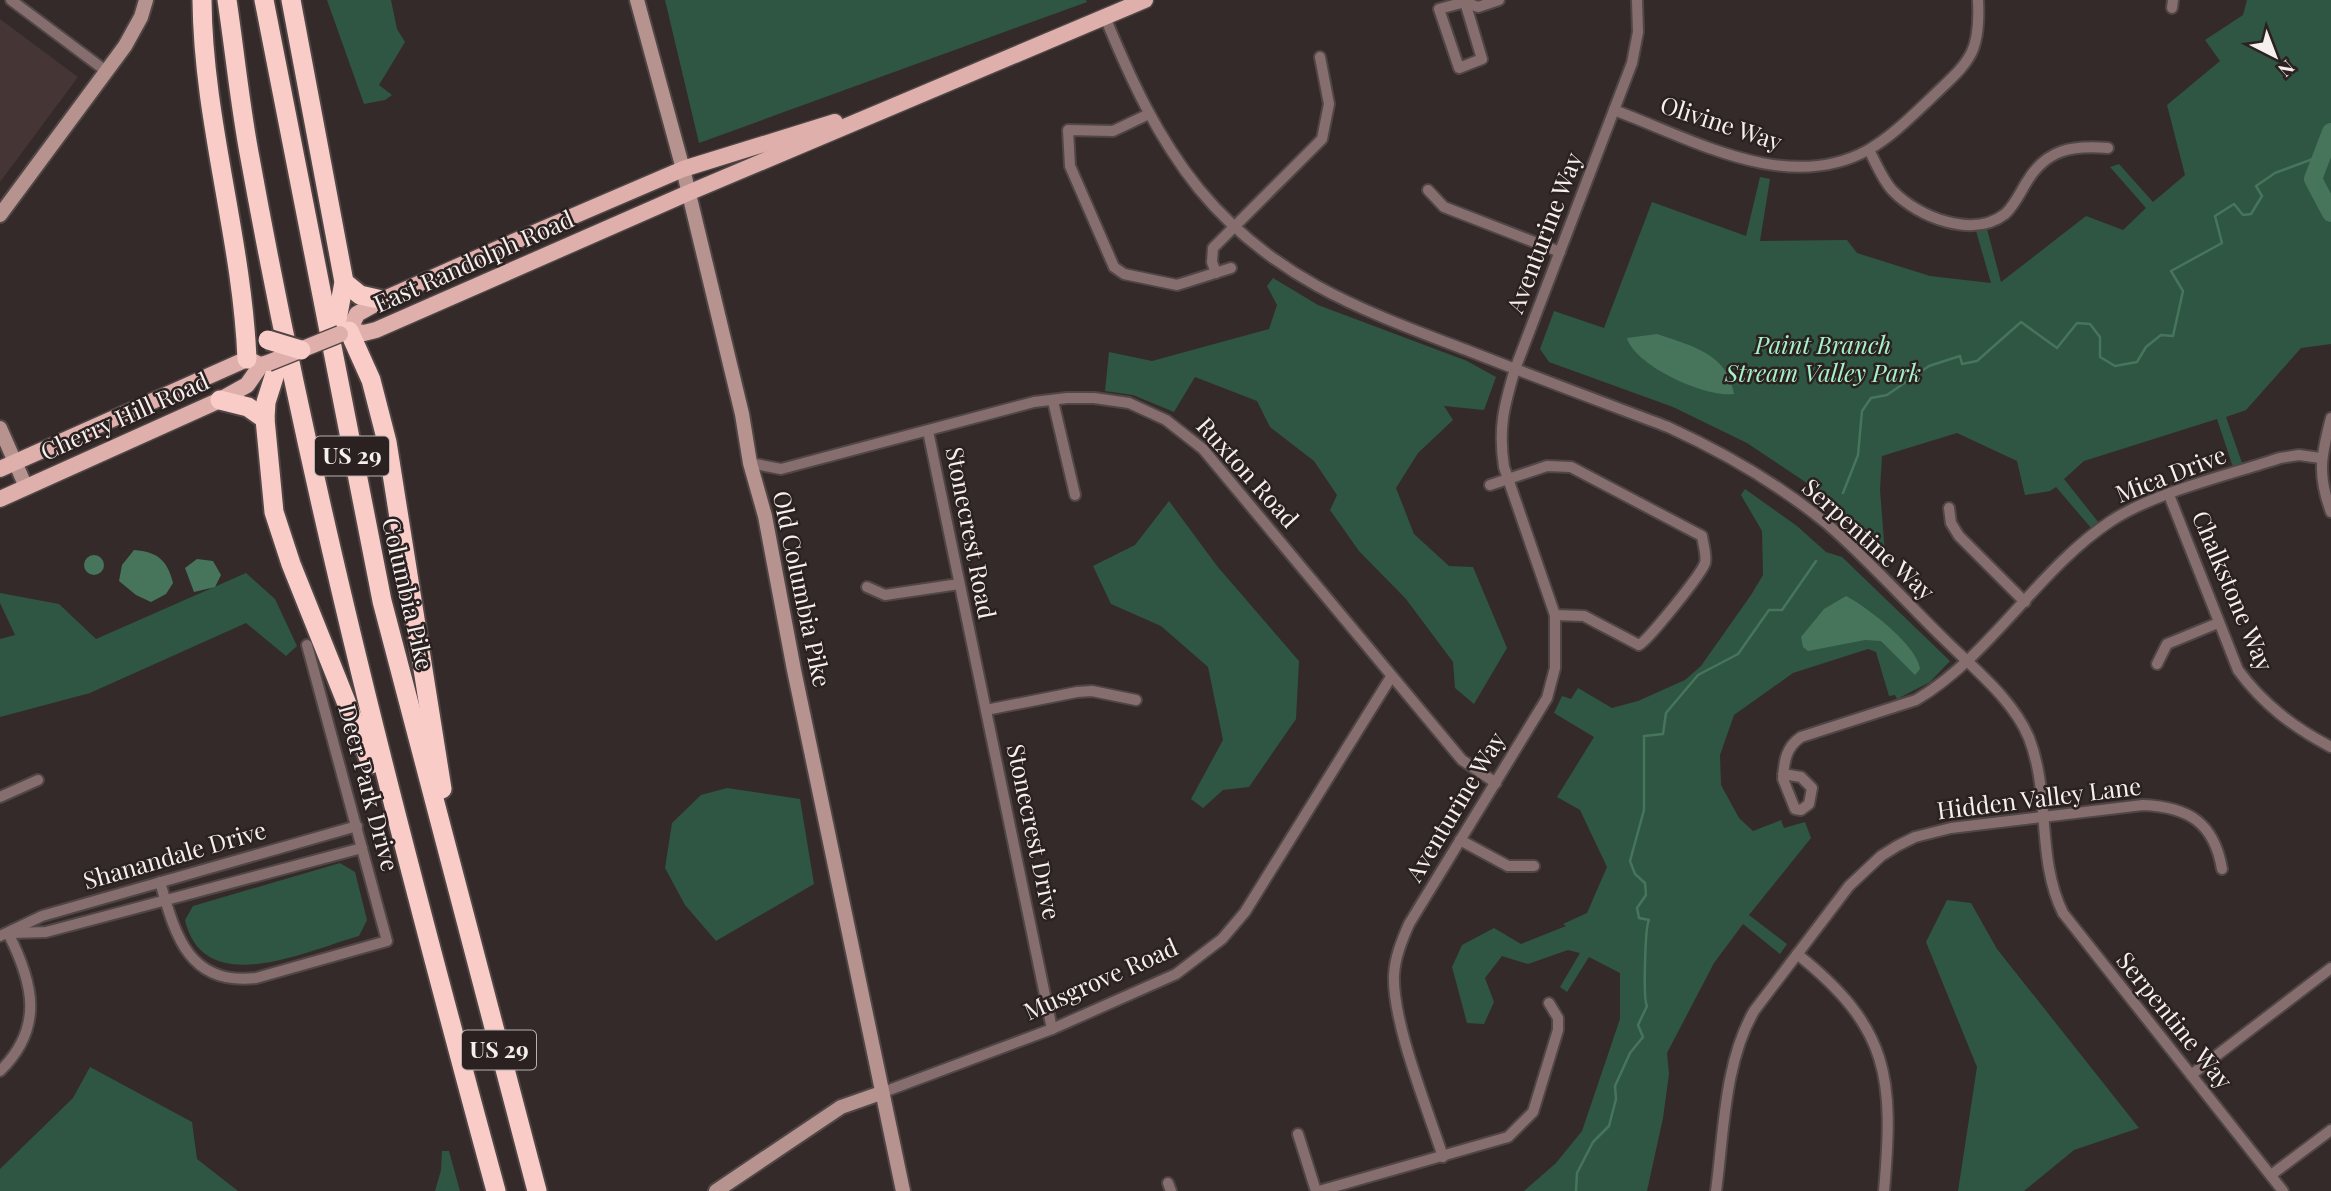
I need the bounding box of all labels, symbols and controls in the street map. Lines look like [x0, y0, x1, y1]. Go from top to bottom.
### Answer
north arrow [2240, 21, 2310, 91]
text: N [2273, 55, 2301, 84]
street label: Olivine Way [1657, 87, 1787, 157]
street label: Aventurine Way [1497, 148, 1588, 318]
street label: East Randolph Road [368, 202, 578, 319]
park label: Paint Branch Stream Valley Park [1724, 328, 1921, 388]
street label: Cherry Hill Road [35, 364, 213, 467]
street label: Ruxton Road [1190, 409, 1307, 534]
road number: US 29 [315, 436, 389, 476]
street label: Mica Drive [2110, 437, 2230, 509]
street label: Stonecrest Road [940, 444, 1004, 621]
street label: Serpentine Way [1796, 470, 1942, 607]
street label: Old Columbia Pike [767, 488, 839, 690]
street label: Chalkstone Way [2186, 505, 2282, 675]
street label: Columbia Pike [376, 514, 442, 673]
street label: Deer Park Drive [332, 701, 408, 874]
street label: Aventurine Way [1396, 725, 1512, 888]
street label: Stonecrest Drive [1001, 741, 1069, 922]
street label: Hidden Valley Lane [1935, 769, 2143, 825]
street label: Shanandale Drive [79, 813, 270, 896]
street label: Musgrove Road [1018, 930, 1182, 1026]
street label: Serpentine Way [2110, 944, 2241, 1095]
road number: US 29 [462, 1030, 536, 1070]

